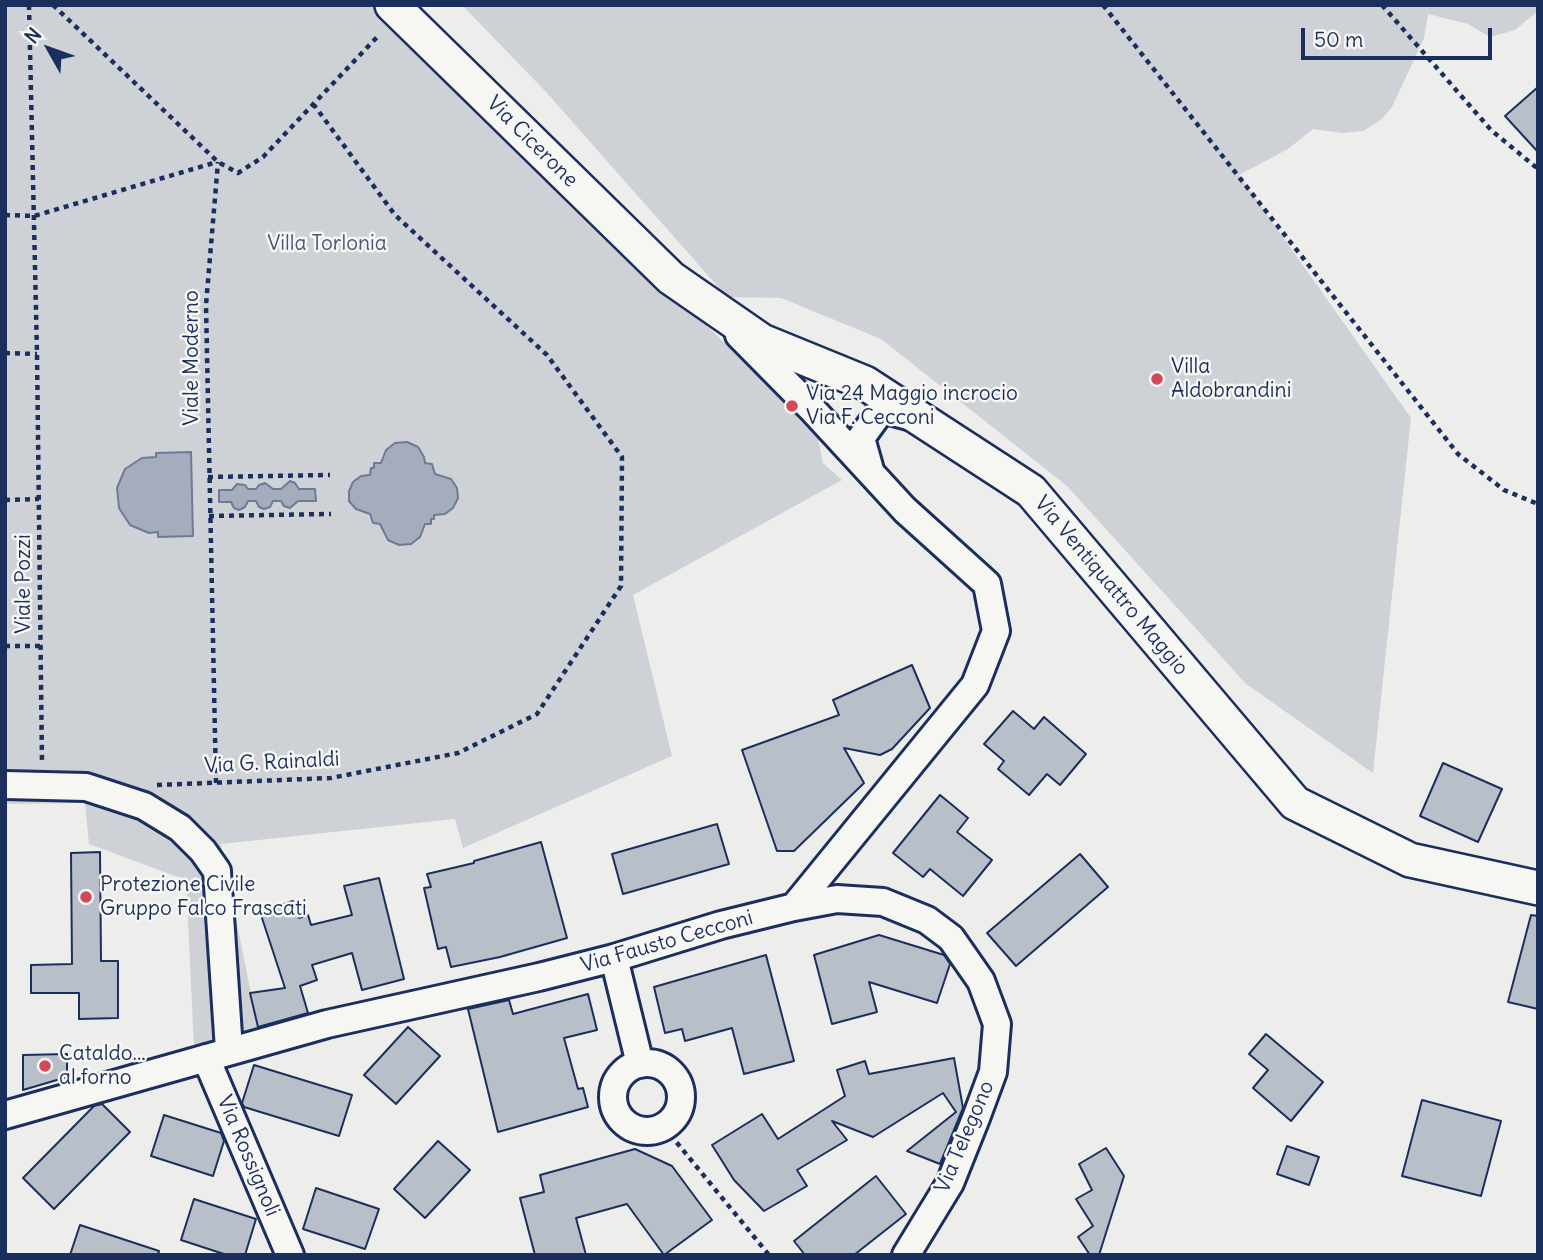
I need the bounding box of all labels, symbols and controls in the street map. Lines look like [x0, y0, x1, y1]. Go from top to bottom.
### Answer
north arrow [14, 14, 84, 84]
scale bar [1305, 14, 1496, 58]
text: N [19, 23, 46, 48]
text: 50 m [1314, 26, 1363, 53]
street label: Via Cicerone [481, 91, 583, 193]
park label: Villa Torlonia [267, 231, 387, 257]
street label: Viale Moderno [179, 290, 205, 426]
place label: Villa Aldobrandini [1171, 354, 1291, 404]
marker: Villa Aldobrandini [1149, 371, 1165, 387]
place label: Via 24 Maggio incrocio Via F. Cecconi [806, 381, 1018, 431]
marker: Via 24 Maggio incrocio Via F. Cecconi [784, 398, 800, 414]
street label: Via Ventiquattro Maggio [1029, 491, 1193, 681]
street label: Viale Pozzi [11, 534, 37, 634]
street label: Via G. Rainaldi [204, 747, 340, 779]
place label: Protezione Civile Gruppo Falco Frascati [100, 872, 307, 922]
marker: Protezione Civile Gruppo Falco Frascati [78, 889, 94, 905]
street label: Via Fausto Cecconi [578, 905, 756, 979]
place label: Cataldo... al forno [59, 1041, 146, 1091]
marker: Cataldo... al forno [37, 1058, 53, 1074]
street label: Via Telegono [930, 1077, 1000, 1197]
street label: Via Rossignoli [211, 1092, 285, 1220]

